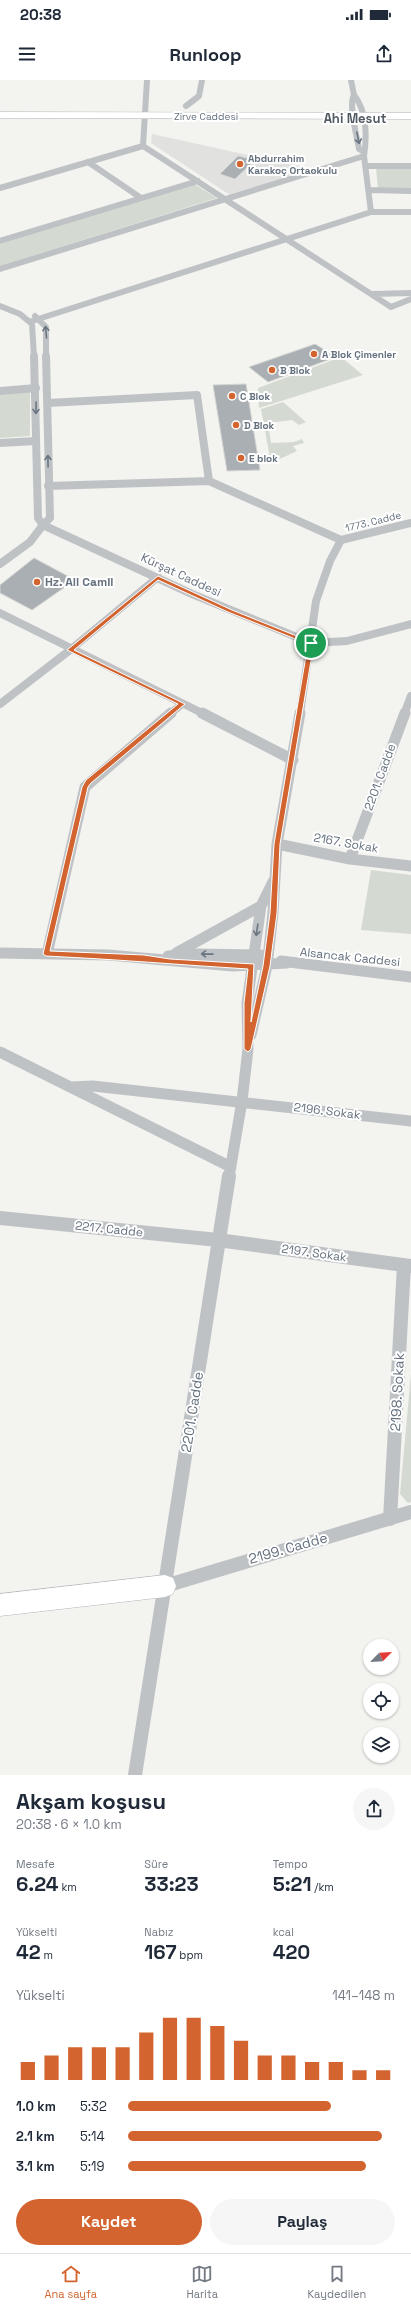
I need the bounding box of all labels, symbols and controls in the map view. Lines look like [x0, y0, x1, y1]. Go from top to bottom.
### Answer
text: 20:38 [20, 5, 61, 24]
icon: menu [16, 43, 38, 65]
text: Runloop [170, 43, 241, 66]
icon: share [373, 43, 395, 65]
street label: Zirve Caddesi [174, 110, 238, 123]
district label: Ahi Mesut [324, 110, 386, 127]
one-way arrow [354, 131, 362, 144]
place label: Abdurrahim Karakoç Ortaokulu [248, 152, 337, 177]
marker: Abdurrahim Karakoç Ortaokulu [235, 159, 245, 169]
one-way arrow [42, 326, 49, 339]
place label: A Blok Çimenler [322, 348, 396, 361]
marker: A Blok Çimenler [309, 349, 319, 359]
place label: B Blok [280, 364, 311, 377]
marker: B Blok [267, 365, 277, 375]
place label: C Blok [240, 390, 270, 403]
marker: C Blok [227, 391, 237, 401]
one-way arrow [32, 401, 40, 414]
place label: D Blok [244, 419, 275, 432]
marker: D Blok [231, 420, 241, 430]
place label: E blok [249, 452, 278, 465]
marker: E blok [236, 453, 246, 463]
one-way arrow [44, 455, 51, 468]
street label: 1773. Cadde [344, 508, 402, 535]
street label: Kürşat Caddesi [138, 549, 224, 601]
place label: Hz. Ali Camii [45, 574, 114, 590]
marker: Hz. Ali Camii [32, 577, 42, 587]
pin [294, 626, 328, 660]
icon: arrive [300, 632, 322, 654]
street label: 2201. Cadde [361, 741, 399, 813]
street label: 2167. Sokak [312, 829, 380, 857]
one-way arrow [253, 923, 261, 936]
street label: Alsancak Caddesi [299, 944, 401, 970]
one-way arrow [201, 950, 214, 958]
street label: 2196. Sokak [293, 1099, 362, 1123]
street label: 2217. Cadde [74, 1217, 144, 1241]
street label: 2197. Sokak [280, 1241, 348, 1266]
street label: 2198. Sokak [386, 1352, 408, 1432]
street label: 2201. Cadde [177, 1370, 207, 1454]
street label: 2199. Cadde [247, 1528, 329, 1568]
north arrow [363, 1639, 399, 1675]
map controls [363, 1639, 399, 1763]
button: locate [363, 1683, 399, 1719]
button: layers [363, 1727, 399, 1763]
text: Akşam koşusu [16, 1787, 166, 1815]
button: share [353, 1788, 395, 1830]
text: 20:38 · 6 × 1.0 km [16, 1816, 122, 1833]
text: Mesafe [16, 1857, 55, 1871]
text: Süre [144, 1857, 168, 1871]
text: Tempo [273, 1857, 308, 1871]
text: 6.24 [16, 1871, 59, 1897]
text: 33:23 [144, 1871, 199, 1897]
text: 5:21 [273, 1871, 312, 1897]
text: km [59, 1880, 77, 1894]
text: /km [312, 1880, 334, 1894]
text: Yükselti [16, 1925, 57, 1939]
text: Nabız [144, 1925, 173, 1939]
text: kcal [273, 1925, 294, 1939]
text: 42 [16, 1939, 41, 1965]
text: 167 [144, 1939, 177, 1965]
text: 420 [273, 1939, 310, 1965]
text: m [41, 1948, 53, 1962]
text: bpm [177, 1948, 203, 1962]
text: Yükselti [16, 1987, 65, 2004]
text: 141–148 m [332, 1987, 395, 2004]
text: 1.0 km [16, 2098, 56, 2115]
text: 5:32 [80, 2098, 107, 2115]
text: 2.1 km [16, 2128, 55, 2145]
text: 5:14 [80, 2128, 105, 2145]
text: 3.1 km [16, 2158, 55, 2175]
text: 5:19 [80, 2158, 104, 2175]
button: Kaydet [16, 2199, 202, 2245]
button: Paylaş [210, 2199, 395, 2245]
tab: Ana sayfa [45, 2263, 97, 2301]
tab: Harita [186, 2263, 218, 2301]
tab: Kaydedilen [307, 2263, 366, 2301]

